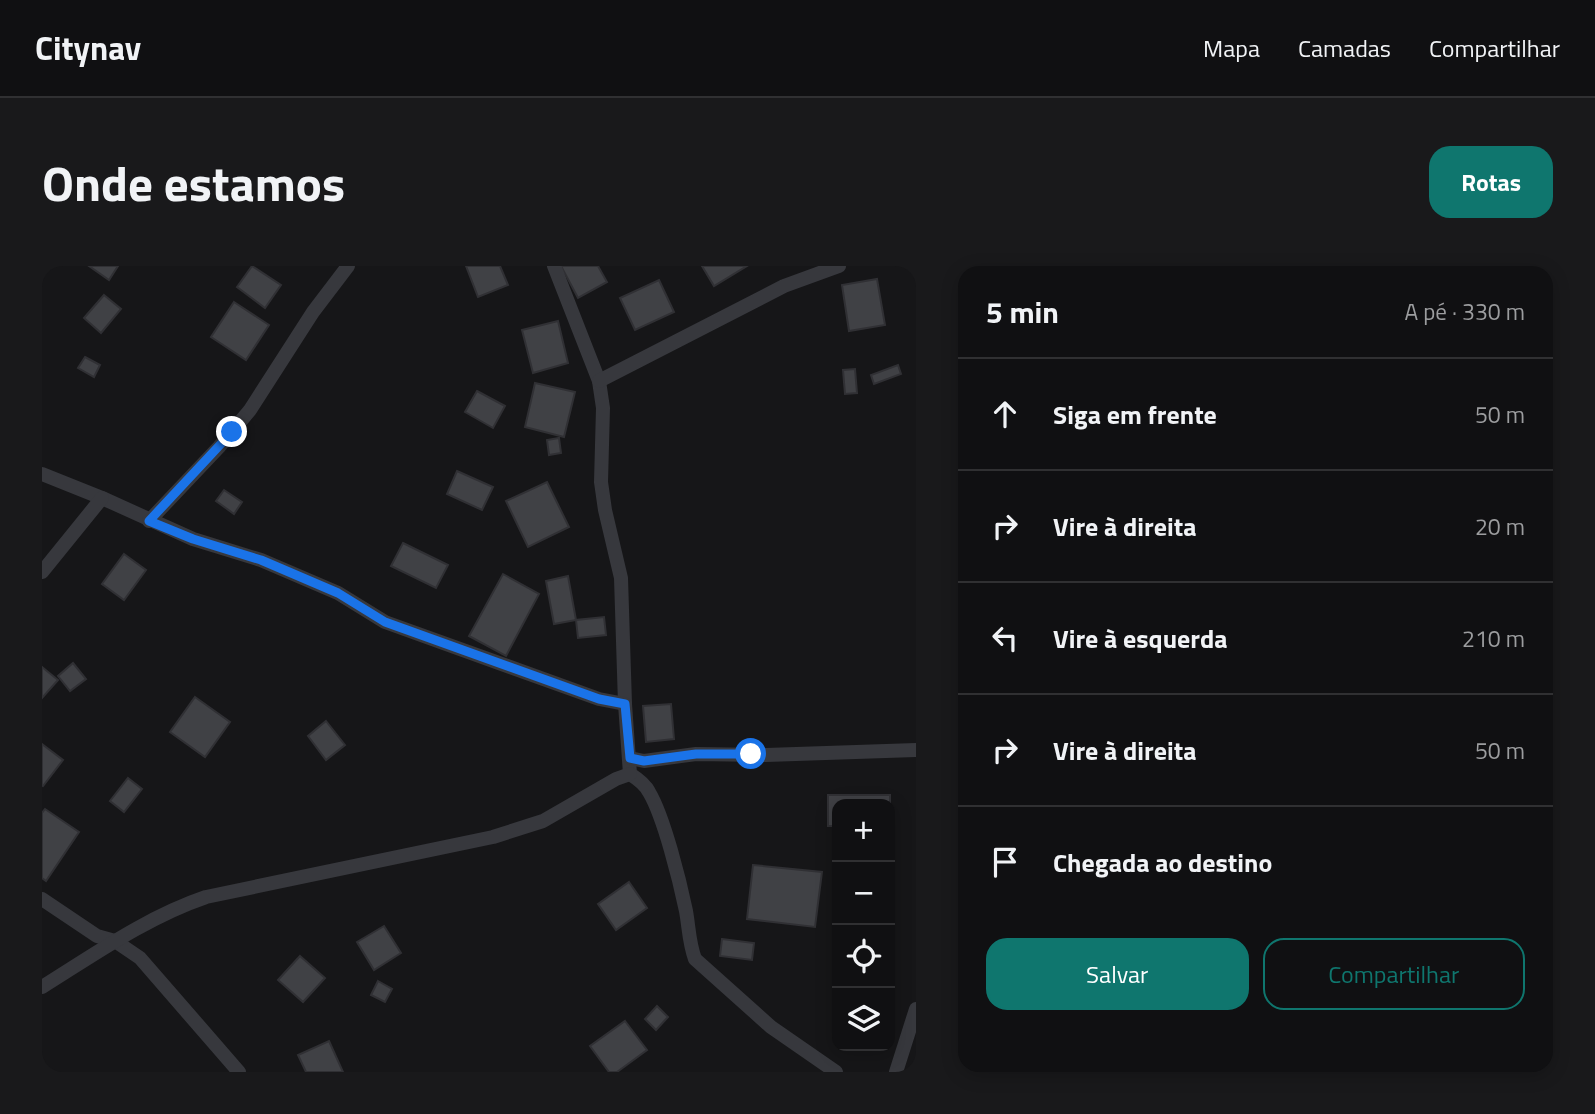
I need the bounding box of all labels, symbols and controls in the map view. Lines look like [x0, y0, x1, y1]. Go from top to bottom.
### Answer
text: Citynav [35, 23, 141, 73]
text: Mapa [1203, 30, 1260, 66]
text: Camadas [1298, 30, 1391, 66]
text: Compartilhar [1429, 30, 1560, 66]
text: Onde estamos [42, 145, 345, 220]
button: Rotas [1429, 146, 1553, 218]
text: 5 min [986, 289, 1059, 335]
text: A pé · 330 m [1404, 294, 1525, 329]
icon: ahead [986, 395, 1024, 433]
text: Siga em frente [1053, 395, 1217, 434]
text: 50 m [1475, 397, 1525, 432]
route end [216, 416, 247, 447]
icon: right [986, 507, 1024, 545]
text: Vire à direita [1053, 507, 1196, 546]
text: 20 m [1475, 509, 1525, 544]
icon: left [986, 619, 1024, 657]
text: Vire à esquerda [1053, 619, 1228, 658]
text: 210 m [1462, 621, 1525, 656]
icon: right [986, 731, 1024, 769]
text: Vire à direita [1053, 731, 1196, 770]
text: 50 m [1475, 733, 1525, 768]
route start [735, 738, 766, 769]
map controls [832, 799, 895, 1051]
button: + [832, 799, 895, 862]
icon: arrive [986, 843, 1024, 881]
text: Chegada ao destino [1053, 843, 1272, 882]
button: − [832, 862, 895, 925]
button: locate [832, 925, 895, 988]
button: Salvar [986, 938, 1249, 1010]
button: Compartilhar [1263, 938, 1525, 1010]
button: layers [832, 988, 895, 1051]

